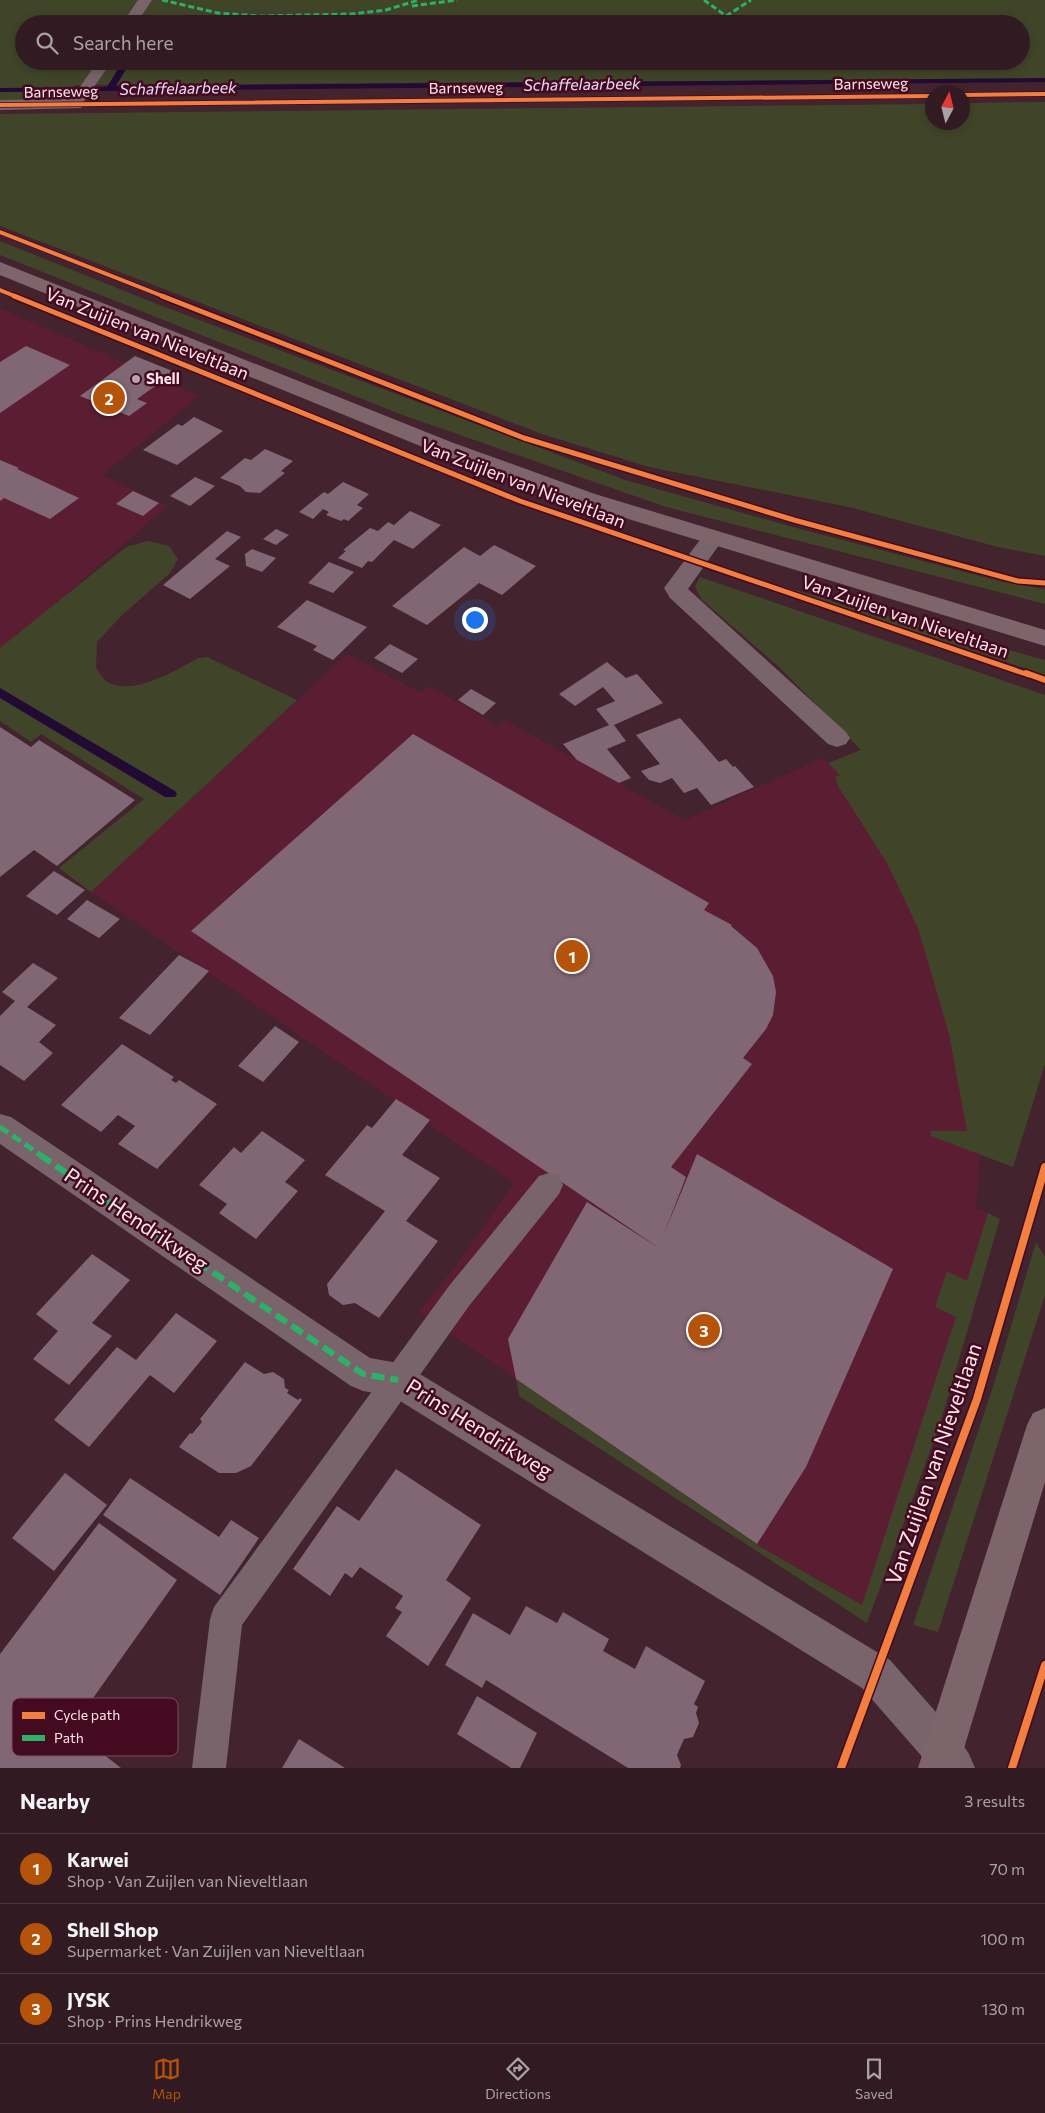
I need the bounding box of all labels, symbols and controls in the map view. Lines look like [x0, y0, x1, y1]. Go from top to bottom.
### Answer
search box [15, 15, 1030, 70]
icon: search [33, 29, 61, 57]
text: Search here [73, 31, 173, 54]
water label: Schaffelaarbeek [523, 73, 641, 94]
street label: Barnseweg [834, 73, 908, 93]
water label: Schaffelaarbeek [119, 77, 237, 98]
street label: Barnseweg [429, 77, 503, 97]
street label: Barnseweg [24, 81, 98, 101]
north arrow [925, 85, 970, 130]
street label: Van Zuijlen van Nieveltlaan [42, 282, 252, 384]
place label: Shell [146, 369, 180, 387]
marker: Shell [130, 373, 142, 385]
pin: 2 [93, 379, 125, 417]
street label: Van Zuijlen van Nieveltlaan [418, 434, 629, 532]
street label: Van Zuijlen van Nieveltlaan [799, 570, 1012, 662]
your location [462, 607, 488, 633]
pin: 1 [556, 937, 588, 975]
street label: Prins Hendrikweg [60, 1162, 213, 1276]
pin: 3 [688, 1311, 720, 1349]
street label: Van Zuijlen van Nieveltlaan [879, 1339, 986, 1588]
street label: Prins Hendrikweg [402, 1373, 557, 1483]
legend [12, 1698, 178, 1756]
text: Cycle path [54, 1706, 120, 1723]
text: Path [54, 1729, 84, 1746]
text: Nearby [20, 1788, 90, 1813]
text: 3 results [964, 1791, 1025, 1810]
text: Karwei [67, 1848, 129, 1871]
text: 1 [32, 1859, 40, 1878]
text: 70 m [989, 1859, 1025, 1878]
text: Shop · Van Zuijlen van Nieveltlaan [67, 1871, 308, 1890]
text: Shell Shop [67, 1918, 158, 1941]
text: 2 [31, 1929, 41, 1948]
text: 100 m [980, 1929, 1025, 1948]
text: Supermarket · Van Zuijlen van Nieveltlaan [67, 1941, 365, 1960]
text: JYSK [67, 1988, 110, 2011]
text: 3 [31, 1999, 41, 2018]
text: 130 m [982, 1999, 1025, 2018]
text: Shop · Prins Hendrikweg [67, 2011, 242, 2030]
tab: Map [152, 2055, 181, 2102]
tab: Directions [485, 2055, 551, 2102]
tab: Saved [855, 2055, 893, 2102]

